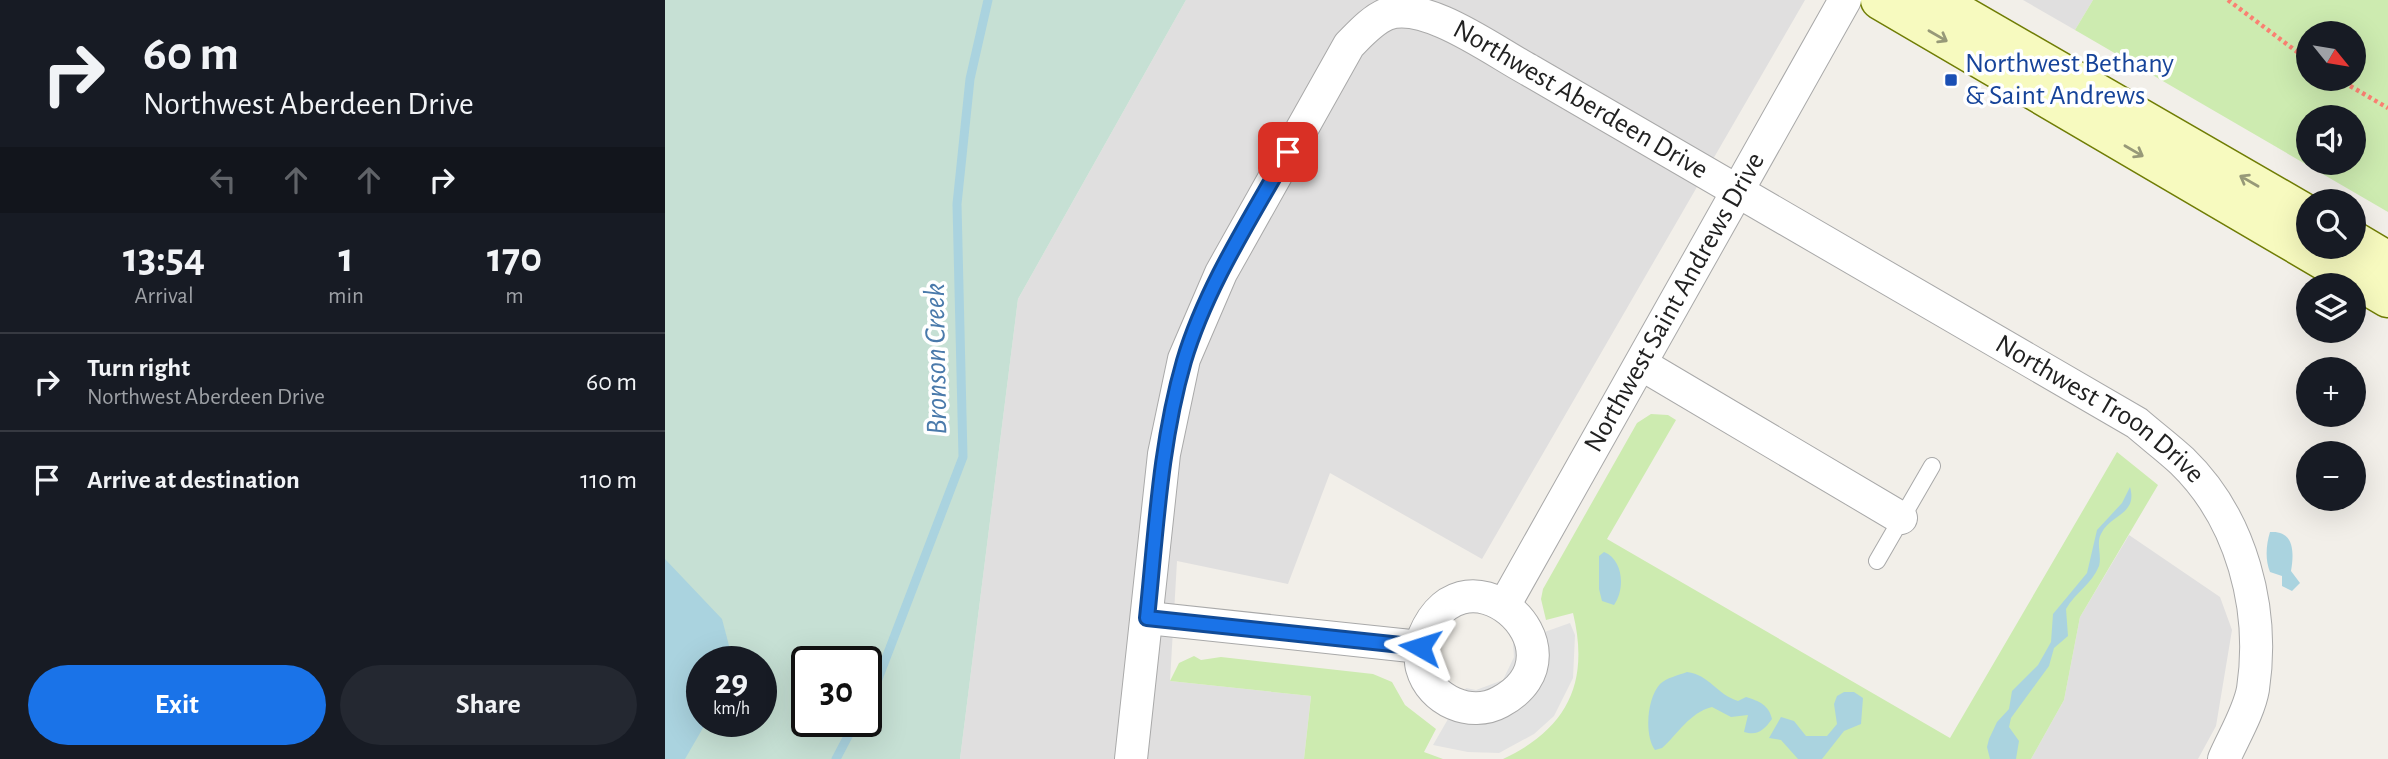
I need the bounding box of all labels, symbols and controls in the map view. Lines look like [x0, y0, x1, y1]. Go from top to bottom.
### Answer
street label: Northwest Aberdeen Drive [1448, 15, 1713, 185]
north arrow [2296, 21, 2366, 91]
map controls [2296, 21, 2366, 511]
icon: right [28, 28, 119, 119]
one-way arrow [1927, 29, 1947, 43]
text: 60 m [143, 30, 239, 79]
place label: Northwest Bethany & Saint Andrews [1965, 50, 2174, 110]
marker: Northwest Bethany & Saint Andrews [1943, 72, 1959, 88]
text: Northwest Aberdeen Drive [143, 88, 474, 120]
button: sound [2296, 105, 2366, 175]
pin [1258, 122, 1318, 182]
icon: arrive [1269, 133, 1307, 171]
one-way arrow [2124, 144, 2144, 158]
street label: Northwest Saint Andrews Drive [1579, 148, 1770, 457]
icon: left [204, 161, 242, 199]
icon: ahead [277, 161, 315, 199]
icon: ahead [350, 161, 388, 199]
icon: right [423, 161, 461, 199]
one-way arrow [2240, 174, 2260, 188]
button: search [2296, 189, 2366, 259]
text: 13:54 [123, 237, 205, 279]
text: 1 [338, 237, 354, 279]
text: 170 [487, 237, 542, 279]
button: layers [2296, 273, 2366, 343]
water label: Bronson Creek [920, 283, 952, 435]
text: Arrival [134, 285, 194, 308]
text: min [328, 285, 364, 308]
text: m [505, 285, 524, 308]
street label: Northwest Troon Drive [1991, 330, 2209, 488]
text: Turn right [87, 355, 190, 381]
button: + [2296, 357, 2366, 427]
icon: right [28, 363, 66, 401]
text: 60 m [586, 369, 637, 395]
text: Northwest Aberdeen Drive [87, 386, 325, 409]
button: − [2296, 441, 2366, 511]
icon: arrive [28, 461, 66, 499]
text: Arrive at destination [87, 467, 300, 493]
text: 110 m [580, 467, 637, 493]
position arrow [1383, 610, 1457, 684]
speed limit sign: 30 [791, 646, 882, 737]
button: Exit [28, 665, 326, 745]
button: Share [340, 665, 637, 745]
text: 29 [715, 665, 748, 700]
text: km/h [713, 700, 750, 718]

